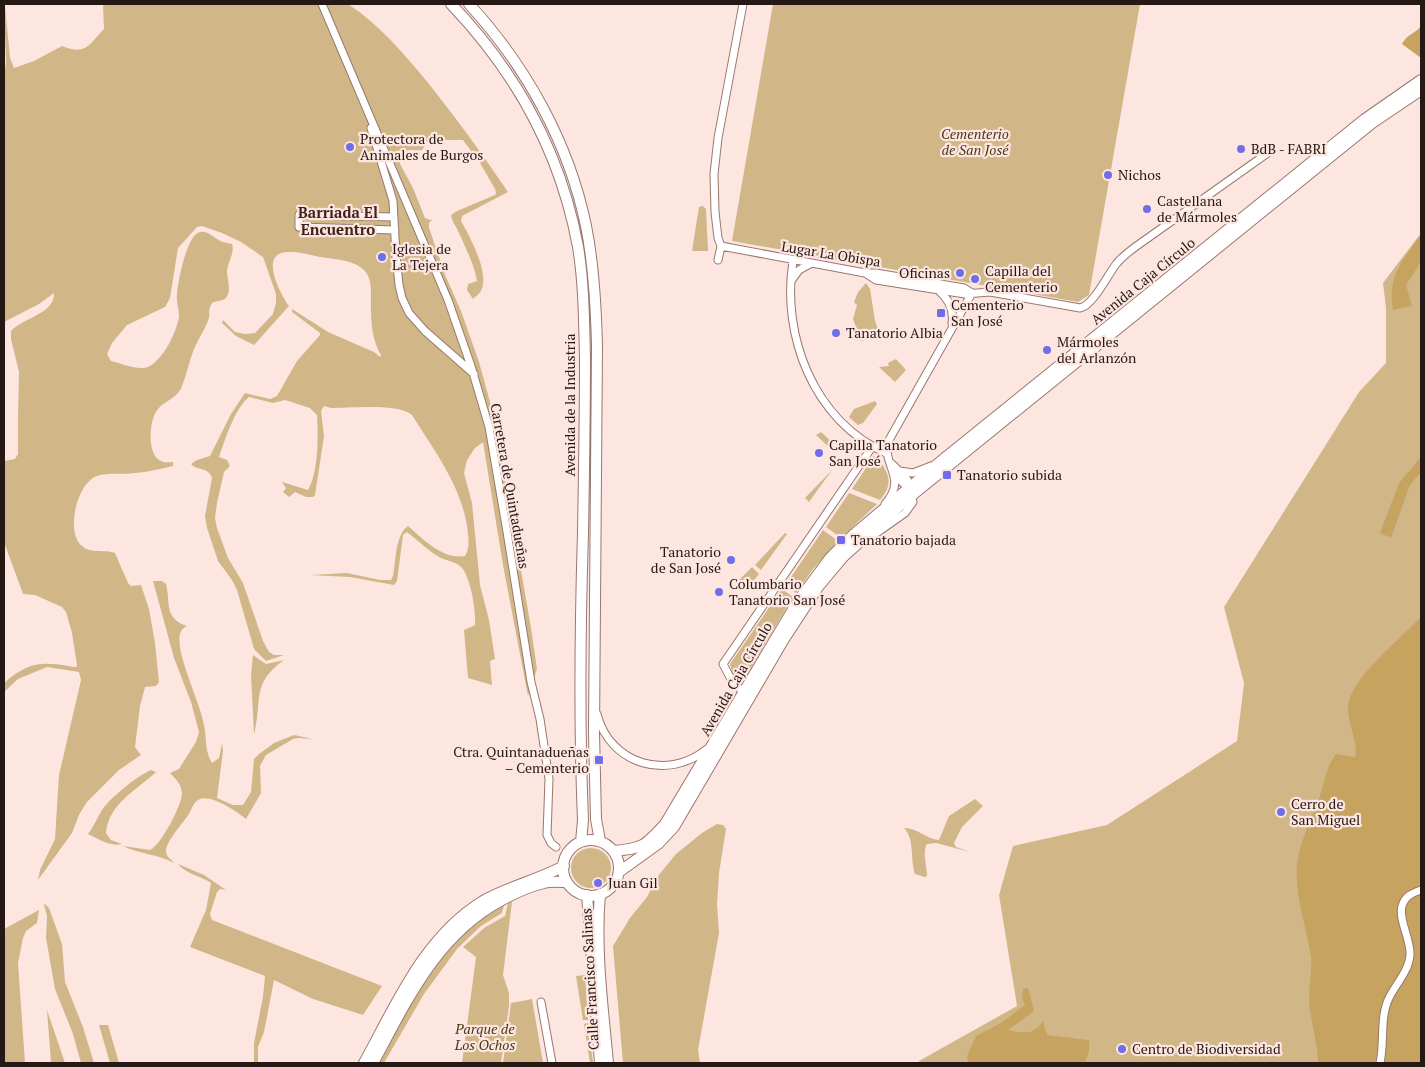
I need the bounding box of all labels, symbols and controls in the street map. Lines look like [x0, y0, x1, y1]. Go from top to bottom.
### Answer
park label: Cementerio de San José [941, 124, 1009, 159]
place label: Protectora de Animales de Burgos [360, 129, 483, 164]
place label: BdB - FABRI [1251, 139, 1326, 158]
marker: Protectora de Animales de Burgos [344, 141, 356, 153]
marker: BdB - FABRI [1235, 143, 1247, 155]
place label: Nichos [1118, 165, 1161, 184]
marker: Nichos [1102, 169, 1114, 181]
place label: Castellana de Mármoles [1157, 191, 1237, 226]
district label: Barriada El Encuentro [298, 202, 378, 239]
marker: Castellana de Mármoles [1141, 203, 1153, 215]
street label: Avenida Caja Círculo [1087, 233, 1199, 329]
street label: Lugar La Obispa [780, 236, 882, 271]
place label: Iglesia de La Tejera [392, 239, 451, 274]
marker: Iglesia de La Tejera [376, 251, 388, 263]
place label: Capilla del Cementerio [985, 261, 1058, 296]
place label: Oficinas [899, 263, 950, 282]
marker: Oficinas [954, 267, 966, 279]
marker: Capilla del Cementerio [969, 273, 981, 285]
place label: Cementerio San José [951, 295, 1024, 330]
marker: Cementerio San José [935, 307, 947, 319]
place label: Tanatorio Albia [846, 323, 943, 342]
marker: Tanatorio Albia [830, 327, 842, 339]
place label: Mármoles del Arlanzón [1057, 332, 1137, 367]
street label: Avenida de la Industria [560, 333, 579, 477]
marker: Mármoles del Arlanzón [1041, 344, 1053, 356]
street label: Carretera de Quintadueñas [487, 402, 534, 570]
place label: Capilla Tanatorio San José [829, 435, 937, 470]
marker: Capilla Tanatorio San José [813, 447, 825, 459]
place label: Tanatorio subida [957, 465, 1062, 484]
marker: Tanatorio subida [941, 469, 953, 481]
place label: Tanatorio bajada [851, 530, 956, 549]
marker: Tanatorio bajada [835, 534, 847, 546]
place label: Tanatorio de San José [651, 542, 721, 577]
marker: Tanatorio de San José [725, 554, 737, 566]
place label: Columbario Tanatorio San José [729, 574, 845, 609]
marker: Columbario Tanatorio San José [713, 586, 725, 598]
street label: Avenida Caja Círculo [695, 618, 776, 739]
place label: Ctra. Quintanadueñas – Cementerio [453, 742, 589, 777]
marker: Ctra. Quintanadueñas – Cementerio [593, 754, 605, 766]
place label: Cerro de San Miguel [1291, 794, 1360, 829]
marker: Cerro de San Miguel [1275, 806, 1287, 818]
place label: Juan Gil [608, 873, 658, 892]
marker: Juan Gil [592, 877, 604, 889]
street label: Calle Francisco Salinas [576, 908, 603, 1050]
park label: Parque de Los Ochos [454, 1019, 515, 1054]
place label: Centro de Biodiversidad [1132, 1039, 1281, 1058]
marker: Centro de Biodiversidad [1116, 1043, 1128, 1055]

